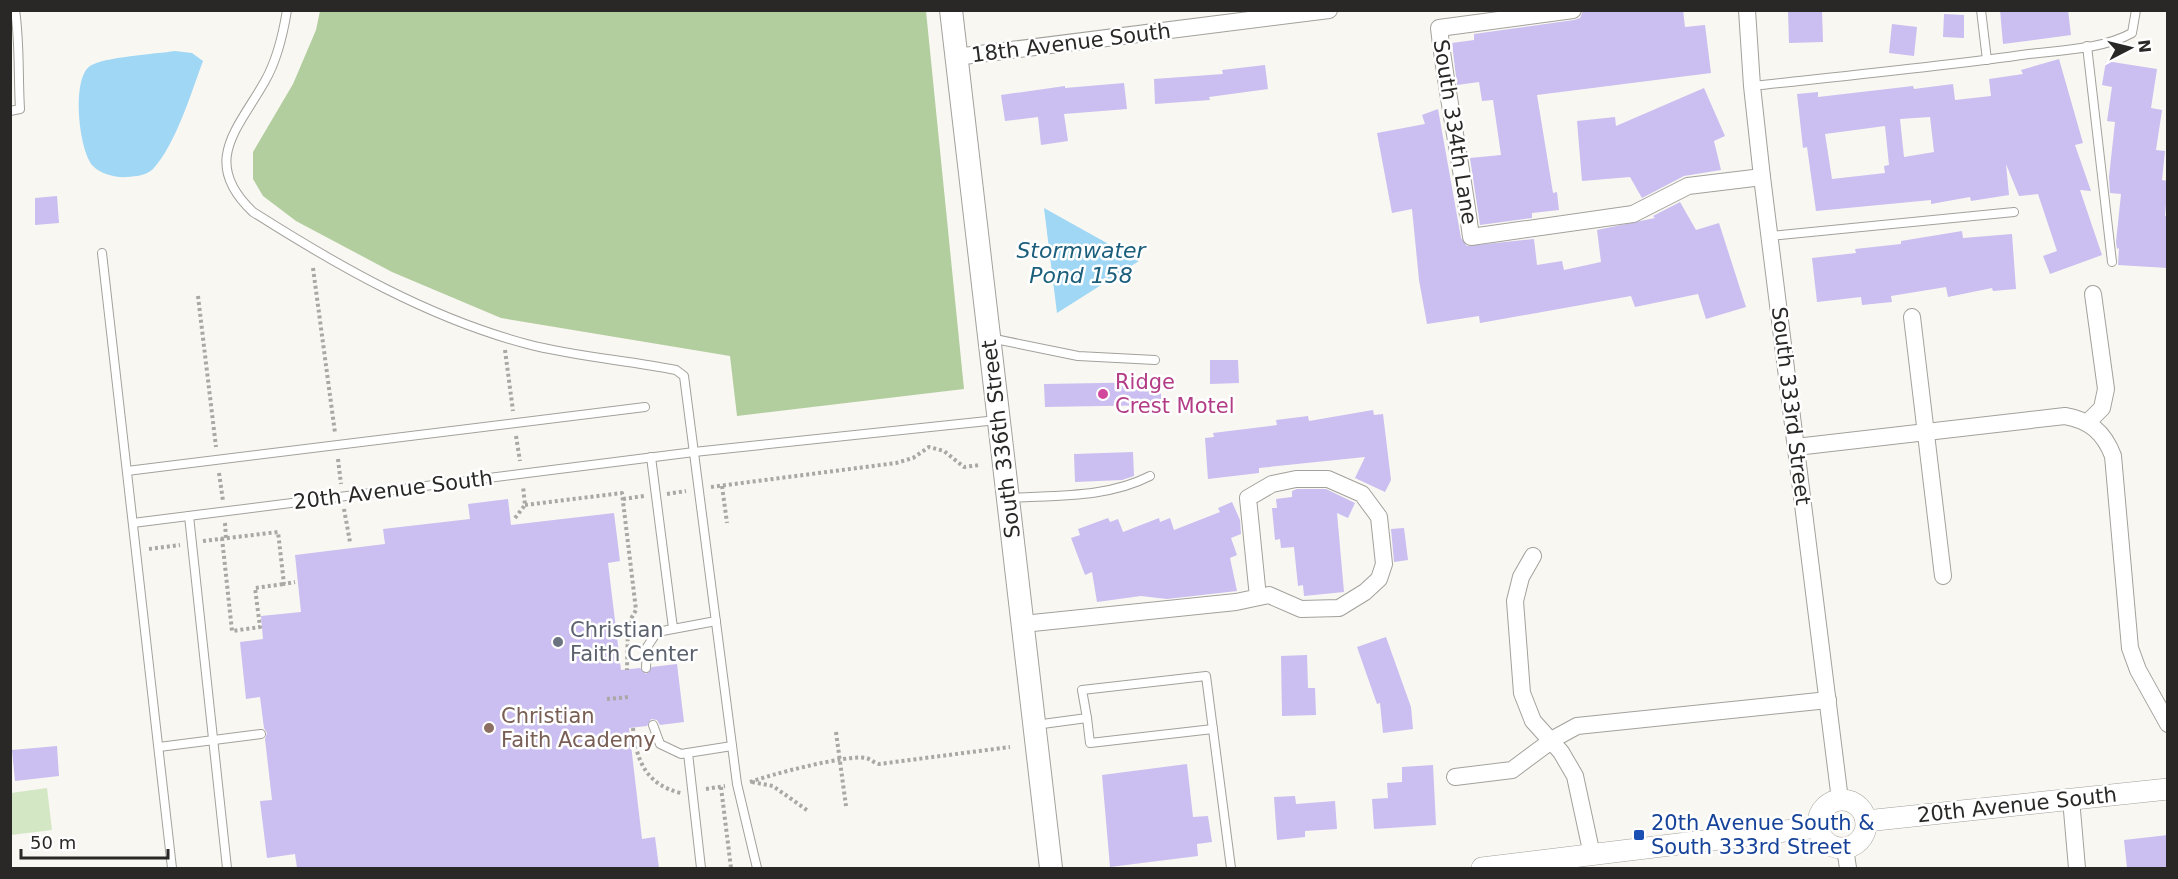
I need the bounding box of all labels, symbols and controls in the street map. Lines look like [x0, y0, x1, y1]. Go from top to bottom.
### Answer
north arrow [2100, 18, 2160, 78]
street label: 18th Avenue South [970, 19, 1172, 67]
street label: South 334th Lane [1429, 38, 1481, 226]
text: N [2134, 38, 2155, 54]
water label: Stormwater Pond 158 [1016, 238, 1148, 288]
street label: South 333rd Street [1767, 305, 1815, 507]
street label: South 336th Street [977, 338, 1025, 540]
place label: Ridge Crest Motel [1115, 370, 1235, 418]
marker: Ridge Crest Motel [1096, 387, 1110, 401]
street label: 20th Avenue South [292, 466, 494, 514]
place label: Christian Faith Center [570, 618, 698, 666]
marker: Christian Faith Center [551, 635, 565, 649]
place label: Christian Faith Academy [501, 704, 656, 752]
marker: Christian Faith Academy [482, 721, 496, 735]
street label: 20th Avenue South [1916, 783, 2118, 827]
place label: 20th Avenue South & South 333rd Street [1651, 811, 1875, 859]
scale bar [21, 822, 168, 860]
marker: 20th Avenue South & South 333rd Street [1632, 828, 1646, 842]
text: 50 m [30, 832, 76, 853]

